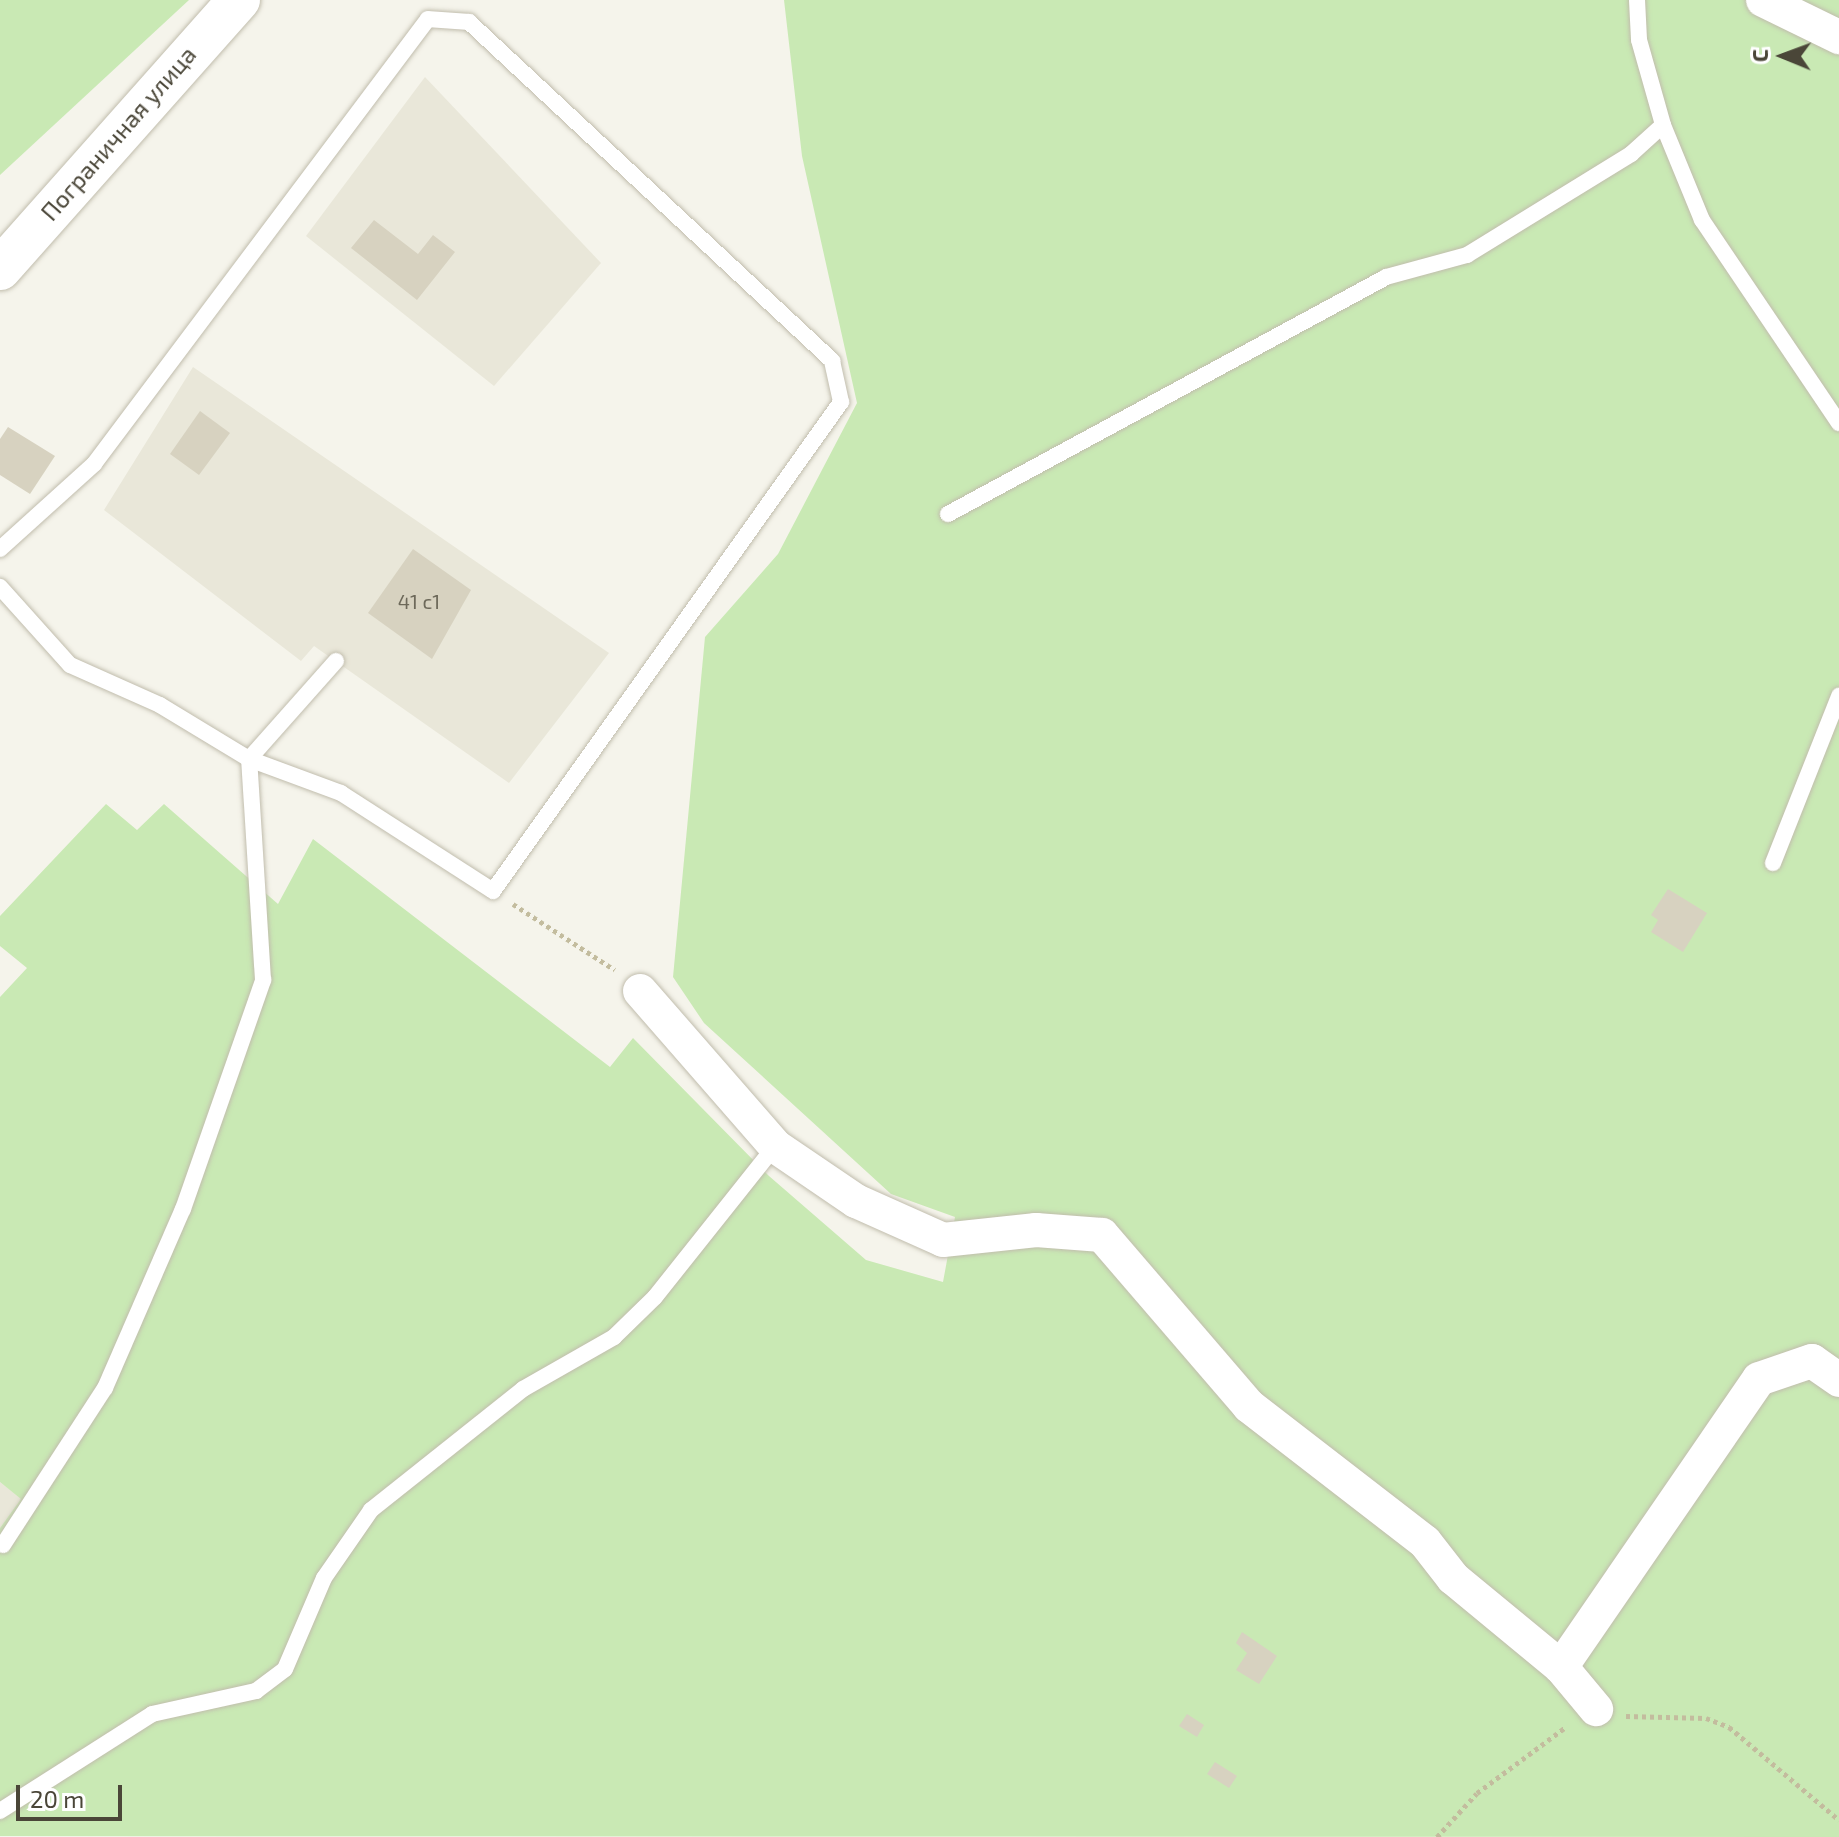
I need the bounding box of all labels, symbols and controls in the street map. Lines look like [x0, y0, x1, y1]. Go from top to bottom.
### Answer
north arrow [1743, 16, 1823, 96]
street label: Пограничная улица [34, 40, 202, 226]
text: С [1746, 49, 1772, 62]
house number: 41 с1 [398, 589, 440, 613]
scale bar [20, 1769, 126, 1819]
text: 20 m [30, 1784, 84, 1813]

